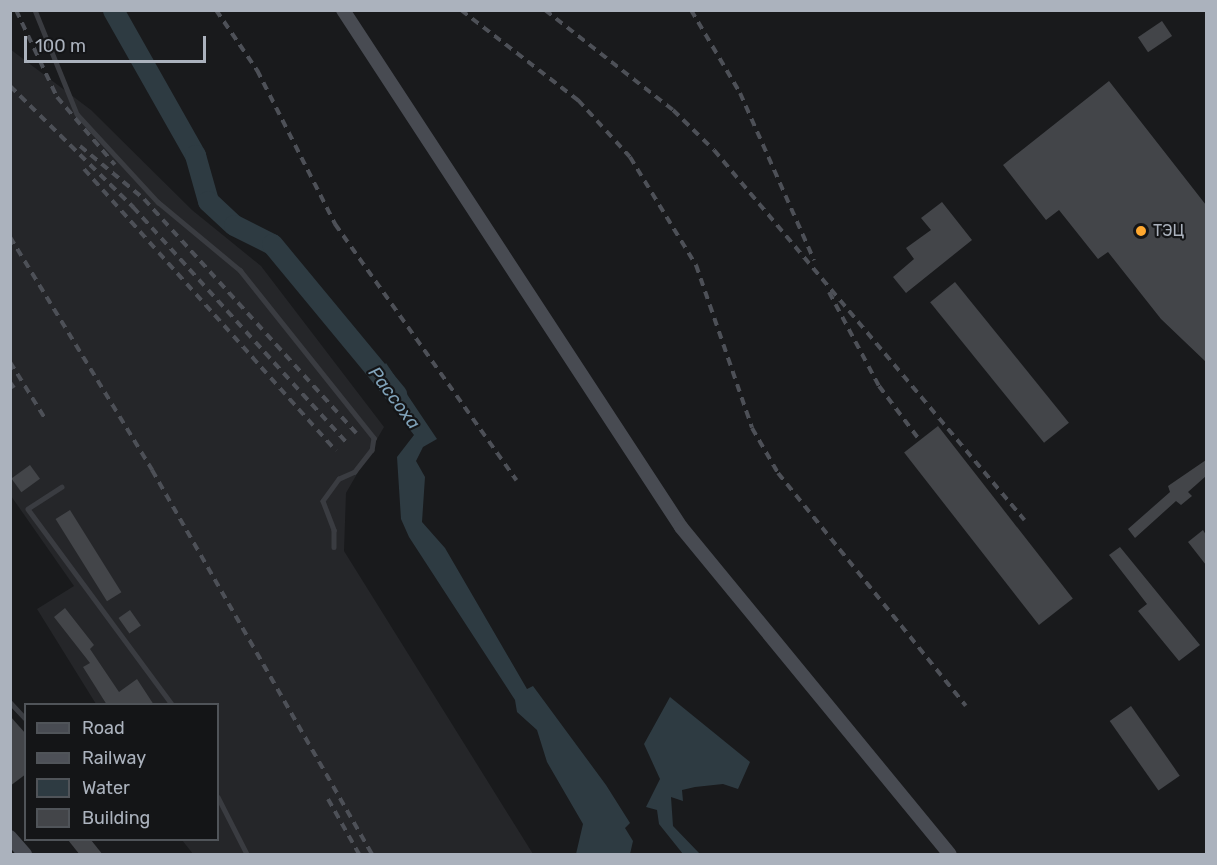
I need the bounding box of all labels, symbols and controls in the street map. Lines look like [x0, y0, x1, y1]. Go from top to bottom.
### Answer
scale bar [27, 24, 208, 62]
text: 100 m [35, 35, 86, 57]
place label: ТЭЦ [1153, 221, 1184, 241]
marker: ТЭЦ [1134, 224, 1148, 238]
water label: Рассоха [364, 363, 424, 433]
legend [24, 703, 219, 841]
text: Road [82, 717, 125, 739]
text: Railway [82, 747, 146, 769]
text: Water [82, 777, 130, 799]
text: Building [82, 807, 150, 829]

